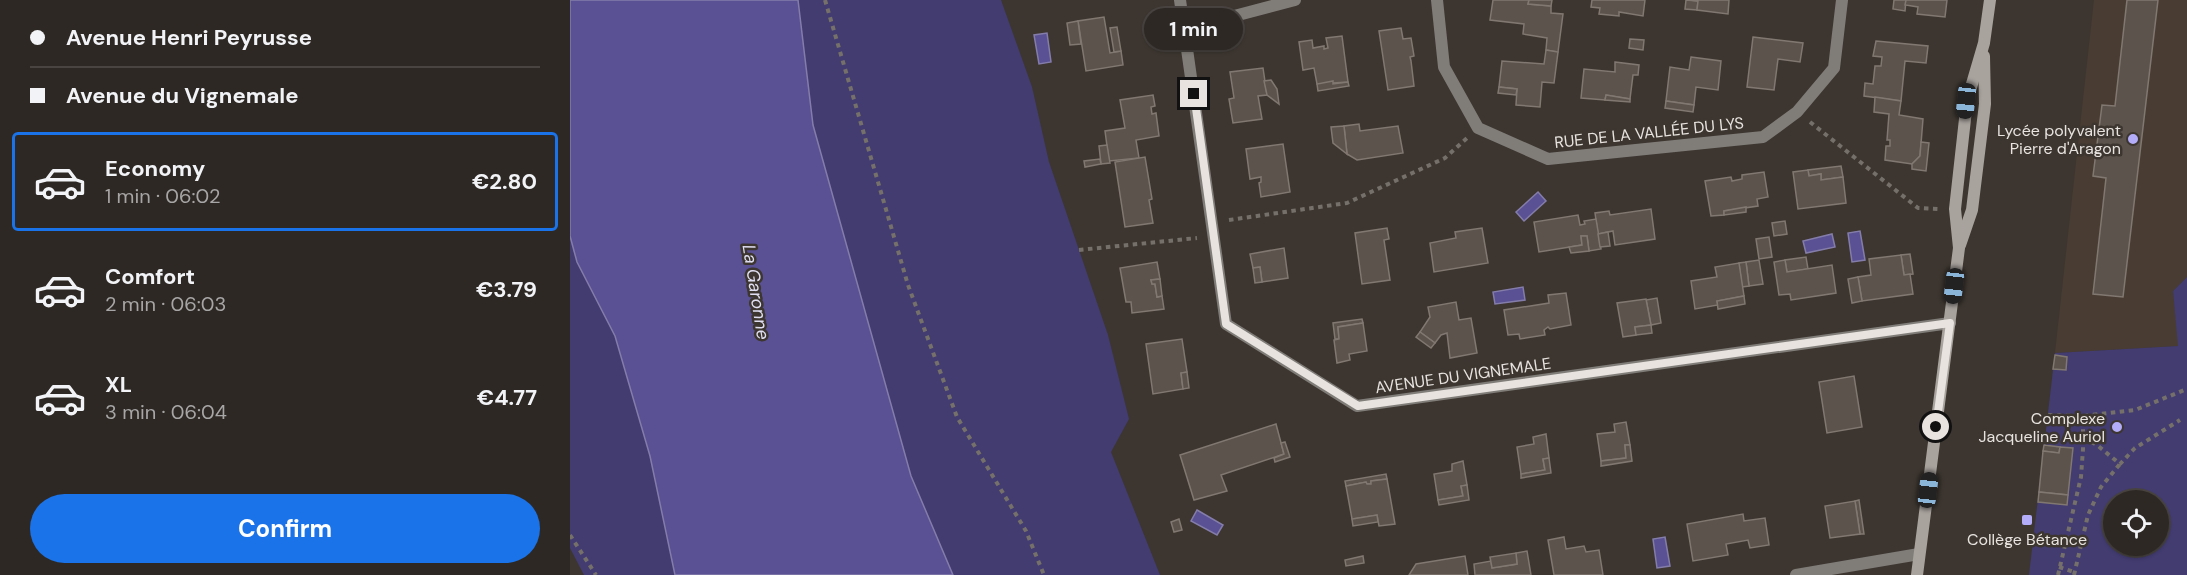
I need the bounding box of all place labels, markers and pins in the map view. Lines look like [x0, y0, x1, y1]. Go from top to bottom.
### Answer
place label: Lycée polyvalent Pierre d'Aragon [1997, 120, 2121, 159]
marker: Lycée polyvalent Pierre d'Aragon [2126, 132, 2140, 146]
place label: Complexe Jacqueline Auriol [1978, 408, 2105, 447]
marker: Complexe Jacqueline Auriol [2110, 420, 2124, 434]
marker: Collège Bétance [2020, 513, 2034, 527]
place label: Collège Bétance [1967, 529, 2087, 550]

